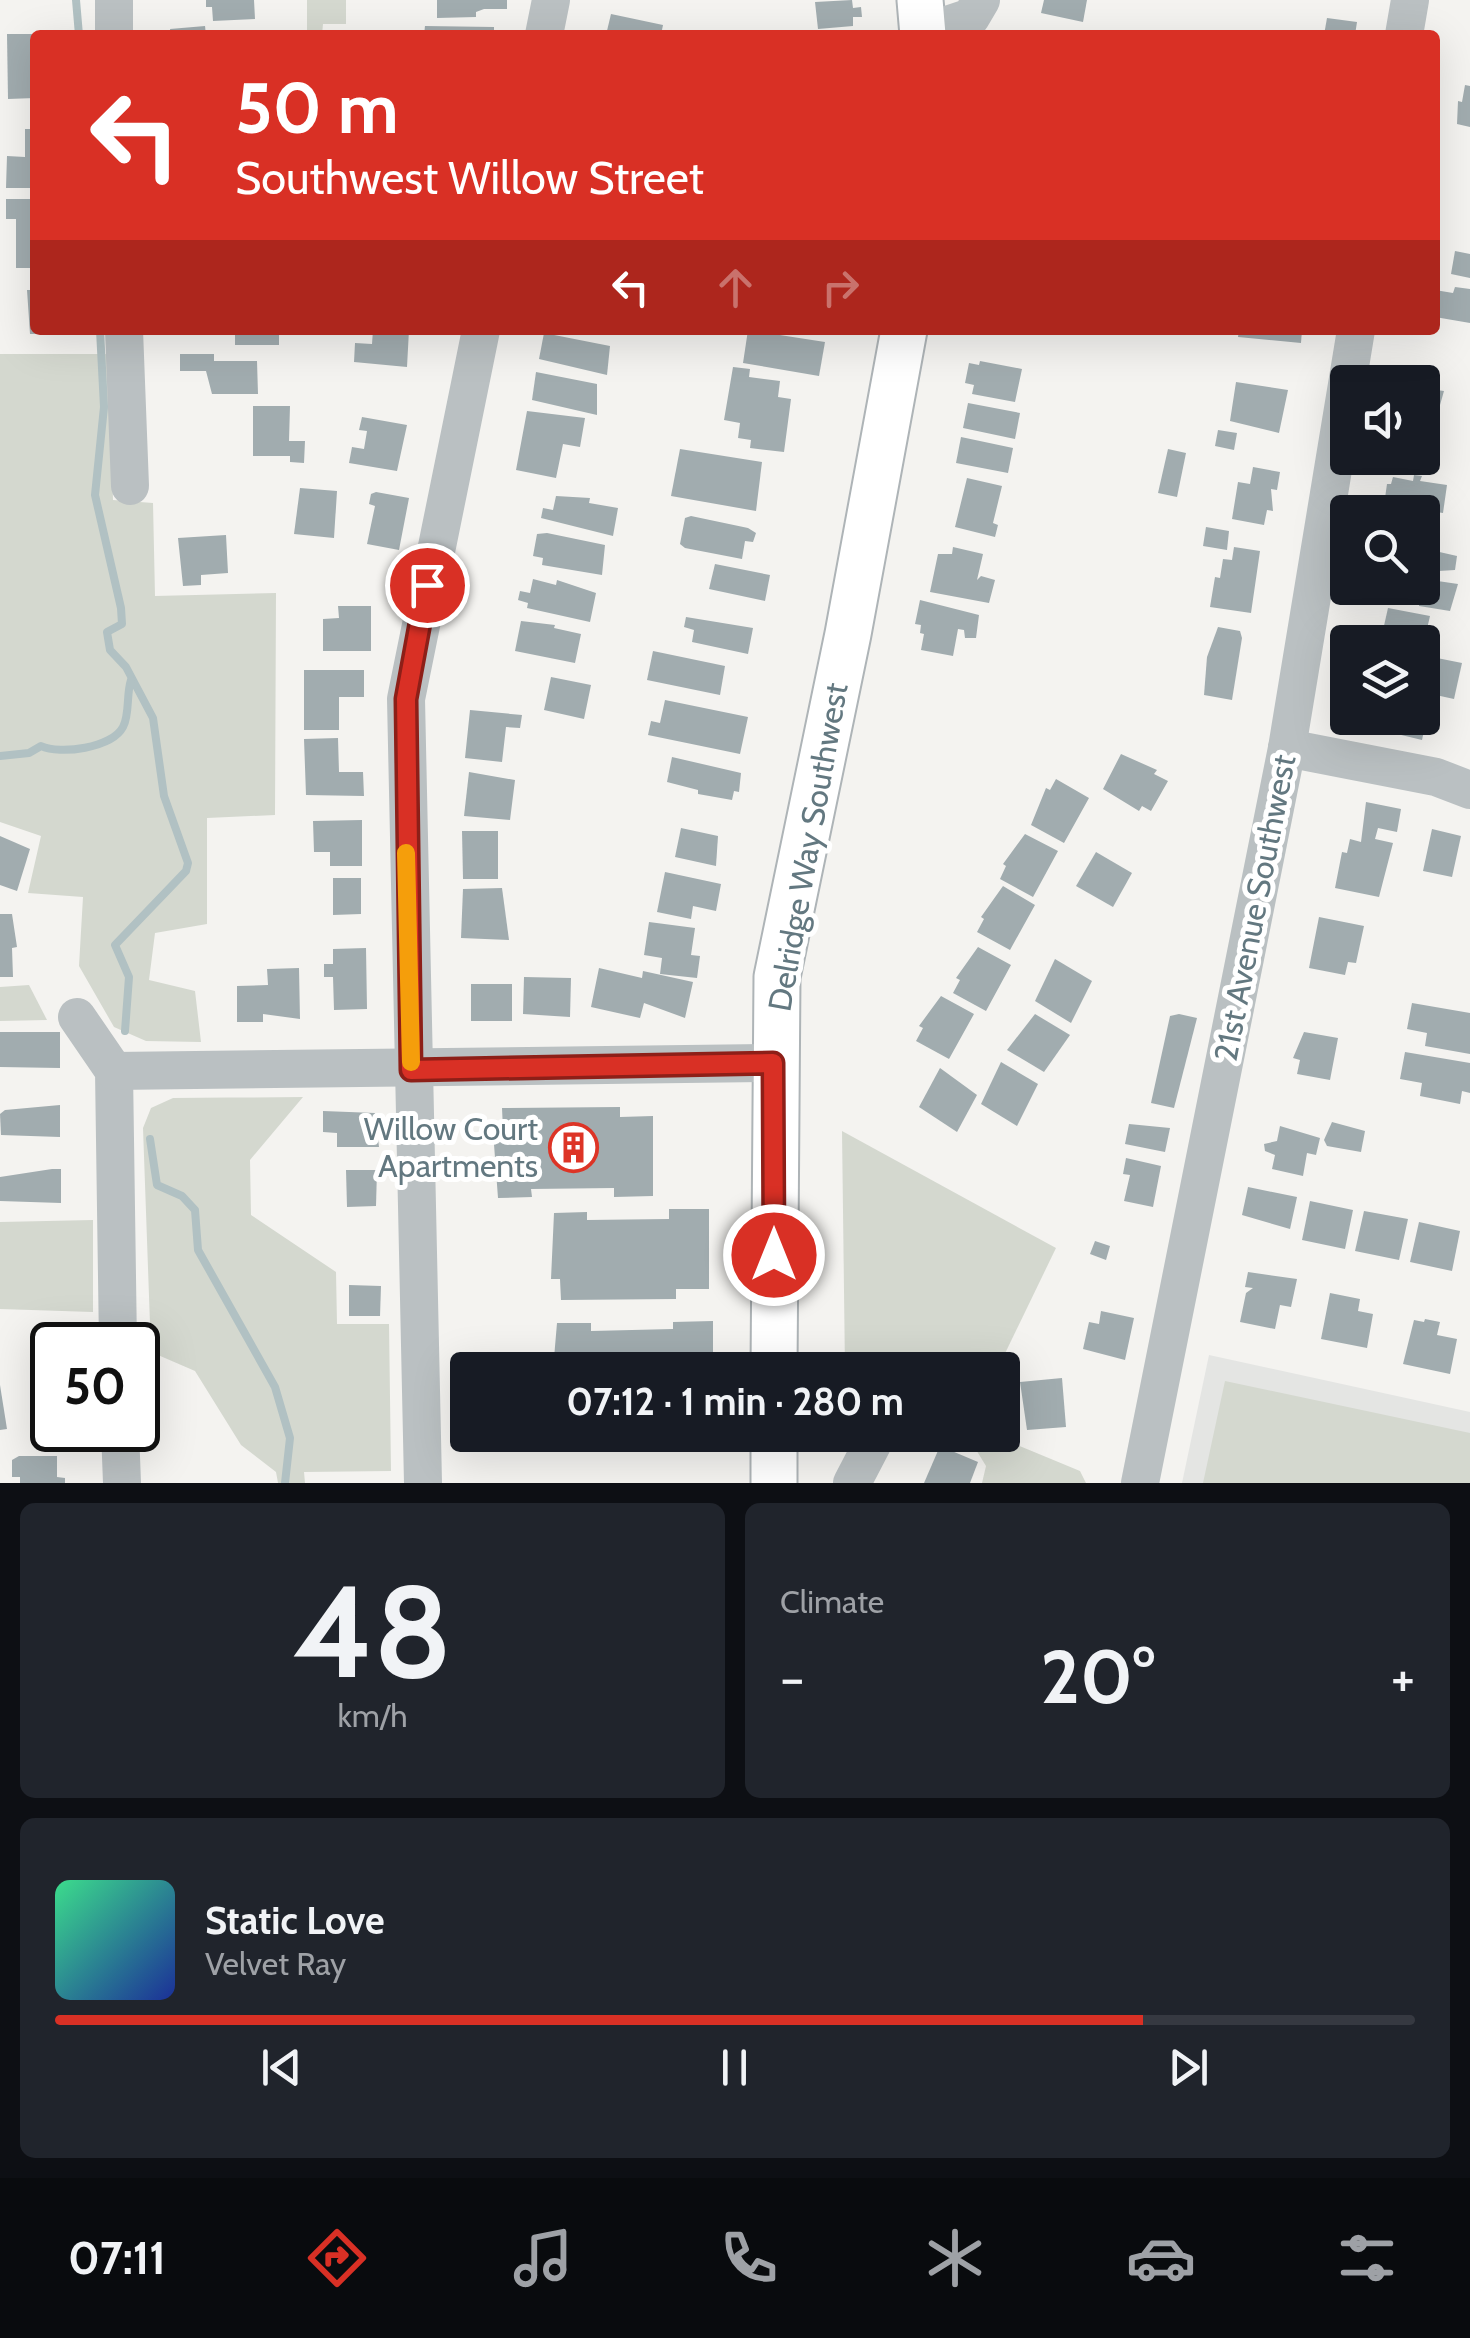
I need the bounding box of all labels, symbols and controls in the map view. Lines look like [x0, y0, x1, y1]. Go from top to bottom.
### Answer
text: 50 m [235, 65, 399, 151]
icon: left [70, 70, 200, 200]
text: Southwest Willow Street [235, 151, 704, 205]
icon: left [603, 260, 658, 315]
icon: ahead [708, 260, 763, 315]
icon: right [813, 260, 868, 315]
map controls [1330, 365, 1440, 735]
button: sound [1330, 365, 1440, 475]
button: search [1330, 495, 1440, 605]
pin [385, 543, 470, 628]
icon: arrive [400, 558, 455, 613]
button: layers [1330, 625, 1440, 735]
street label: Delridge Way Southwest [759, 680, 856, 1014]
street label: 21st Avenue Southwest [1206, 751, 1303, 1065]
place label: Willow Court Apartments [364, 1109, 538, 1185]
building icon: Willow Court Apartments [547, 1121, 599, 1173]
position arrow [722, 1203, 826, 1307]
speed limit sign: 50 [30, 1322, 160, 1452]
text: 07:12 · 1 min · 280 m [566, 1378, 904, 1425]
text: 48 [293, 1552, 452, 1710]
text: Climate [780, 1582, 884, 1621]
text: 20° [1040, 1631, 1155, 1722]
text: − [780, 1644, 804, 1711]
text: + [1391, 1644, 1415, 1711]
text: km/h [337, 1696, 408, 1735]
text: Static Love [205, 1897, 384, 1944]
text: Velvet Ray [205, 1944, 346, 1983]
icon: previous [254, 2040, 309, 2095]
icon: pause [707, 2040, 762, 2095]
icon: next [1161, 2040, 1216, 2095]
icon: directions [302, 2223, 372, 2293]
icon: music [508, 2223, 578, 2293]
icon: phone [714, 2223, 784, 2293]
icon: climate [920, 2223, 990, 2293]
icon: car [1126, 2223, 1196, 2293]
icon: filters [1332, 2223, 1402, 2293]
text: 07:11 [68, 2231, 166, 2285]

